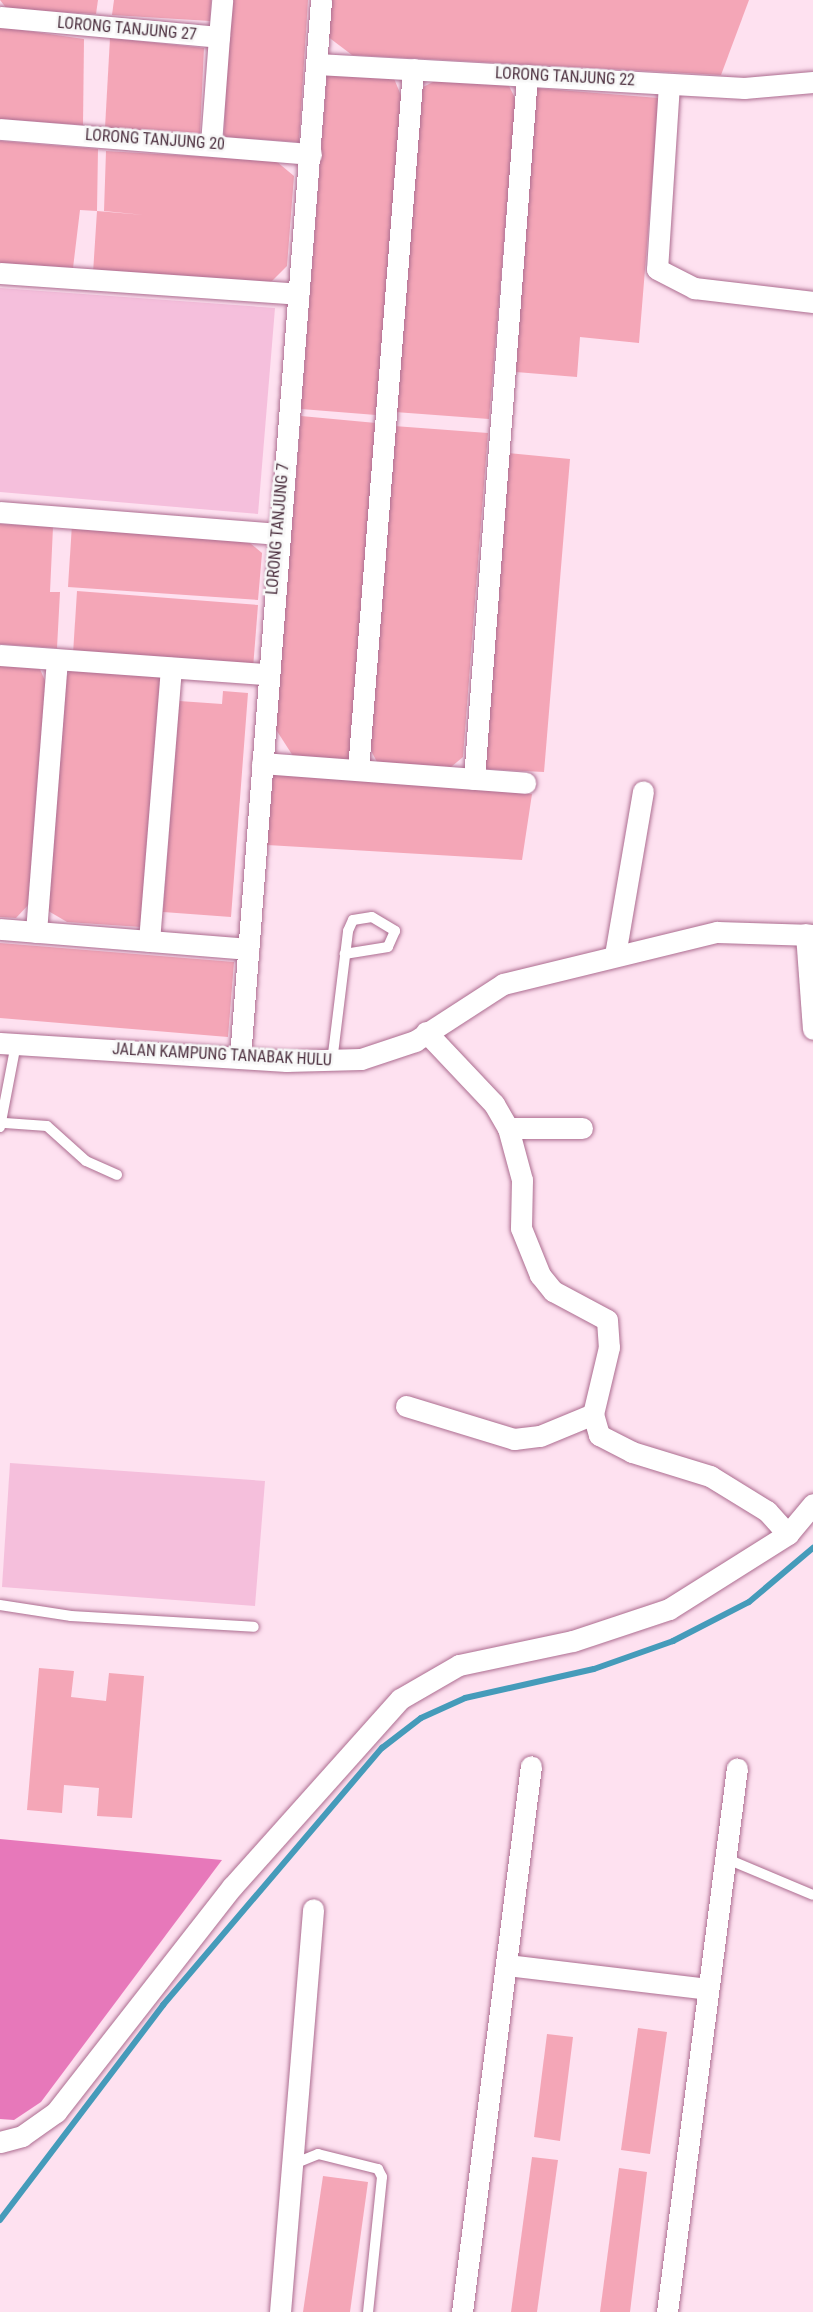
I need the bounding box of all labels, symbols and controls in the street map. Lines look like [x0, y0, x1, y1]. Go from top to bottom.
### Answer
street label: LORONG TANJUNG 27 [56, 13, 198, 45]
street label: LORONG TANJUNG 22 [494, 64, 636, 90]
street label: LORONG TANJUNG 20 [84, 126, 226, 154]
street label: LORONG TANJUNG 7 [263, 462, 293, 596]
street label: JALAN KAMPUNG TANABAK HULU [112, 1040, 332, 1070]

